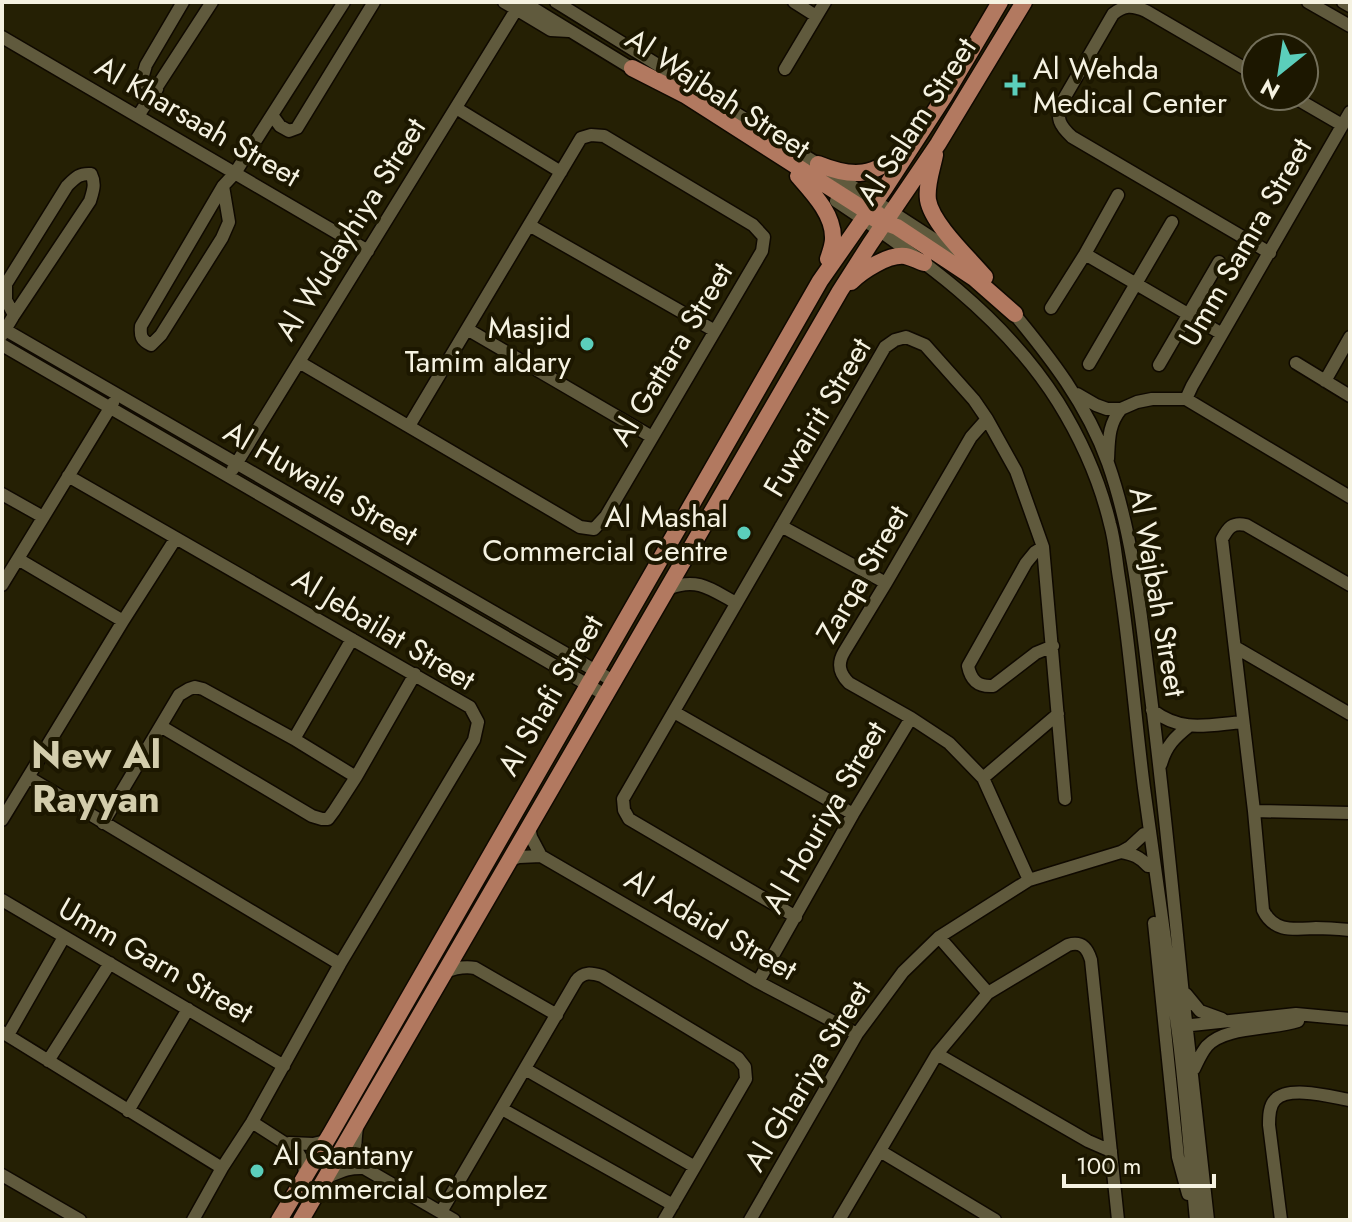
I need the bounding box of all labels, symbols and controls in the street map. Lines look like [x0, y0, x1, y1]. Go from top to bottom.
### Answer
street label: Al Wajbah Street [617, 17, 819, 169]
street label: Al Salam Street [846, 28, 987, 213]
north arrow [1240, 32, 1320, 112]
street label: Al Kharsaah Street [87, 45, 309, 198]
place label: Al Wehda Medical Center [1033, 47, 1228, 124]
text: N [1254, 71, 1286, 108]
marker: Al Wehda Medical Center [1004, 74, 1026, 96]
street label: Al Wudayhiya Street [264, 109, 436, 349]
street label: Umm Samra Street [1168, 129, 1323, 354]
street label: Al Gattara Street [599, 253, 743, 454]
place label: Masjid Tamim aldary [405, 306, 572, 383]
street label: Fuwairit Street [753, 329, 882, 505]
marker: Masjid Tamim aldary [578, 335, 596, 353]
street label: Al Huwaila Street [216, 410, 427, 556]
street label: Al Wajbah Street [1118, 484, 1198, 701]
place label: Al Mashal Commercial Centre [482, 495, 728, 572]
street label: Zarqa Street [805, 496, 919, 651]
marker: Al Mashal Commercial Centre [735, 524, 753, 542]
street label: Al Jebailat Street [284, 557, 484, 701]
street label: Al Shafi Street [487, 606, 614, 783]
street label: Al Houriya Street [751, 712, 897, 921]
district label: New Al Rayyan [31, 727, 161, 826]
street label: Al Adaid Street [617, 857, 806, 991]
street label: Umm Garn Street [50, 887, 262, 1034]
street label: Al Ghariya Street [733, 972, 881, 1179]
place label: Al Qantany Commercial Complez [273, 1133, 548, 1210]
scale bar [1064, 1138, 1214, 1188]
text: 100 m [1076, 1148, 1142, 1183]
marker: Al Qantany Commercial Complez [248, 1162, 266, 1180]

